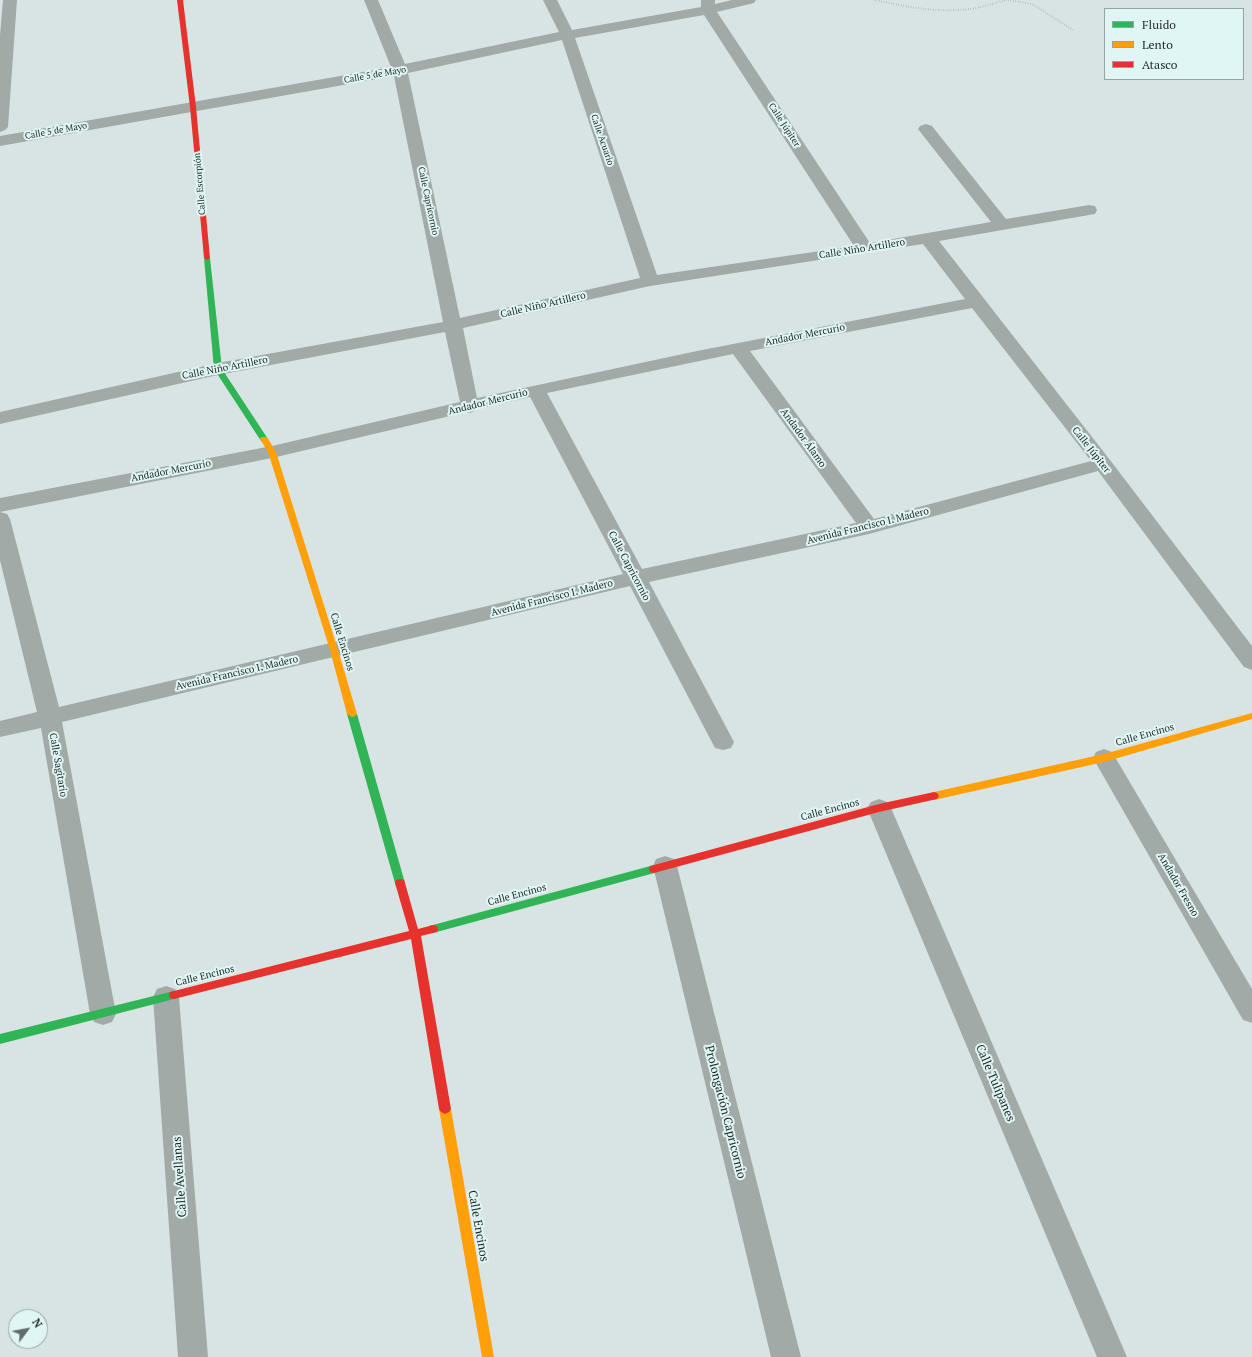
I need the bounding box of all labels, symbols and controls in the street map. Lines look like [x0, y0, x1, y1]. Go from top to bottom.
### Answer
legend [1104, 8, 1244, 80]
text: Fluido [1142, 17, 1176, 32]
text: Lento [1142, 37, 1173, 52]
text: Atasco [1142, 57, 1177, 72]
street label: Calle 5 de Mayo [343, 64, 407, 86]
street label: Calle Júpiter [766, 101, 802, 149]
street label: Calle Acuario [588, 113, 616, 167]
street label: Calle 5 de Mayo [24, 120, 88, 142]
street label: Calle Escorpión [192, 153, 208, 215]
street label: Calle Capricornio [415, 166, 441, 236]
street label: Calle Niño Artillero [818, 236, 906, 262]
street label: Calle Niño Artillero [499, 289, 587, 321]
street label: Andador Mercurio [764, 321, 846, 349]
street label: Calle Niño Artillero [181, 354, 269, 382]
street label: Andador Mercurio [447, 386, 529, 418]
street label: Andador Álamo [778, 406, 828, 470]
street label: Calle Júpiter [1069, 424, 1113, 476]
street label: Andador Mercurio [130, 457, 212, 485]
street label: Avenida Francisco I. Madero [806, 505, 930, 547]
street label: Calle Capricornio [606, 529, 652, 603]
street label: Avenida Francisco I. Madero [490, 577, 614, 619]
street label: Calle Encinos [327, 611, 357, 673]
street label: Avenida Francisco I. Madero [175, 653, 299, 693]
street label: Calle Encinos [1114, 721, 1176, 749]
street label: Calle Sagitario [46, 732, 70, 798]
street label: Calle Encinos [799, 796, 861, 824]
street label: Andador Fresno [1155, 851, 1201, 919]
street label: Calle Encinos [486, 881, 548, 909]
street label: Calle Encinos [174, 963, 236, 989]
street label: Calle Tulipanes [972, 1042, 1018, 1124]
street label: Prolongación Capricornio [701, 1044, 749, 1180]
street label: Calle Avellanas [170, 1136, 190, 1218]
street label: Calle Encinos [465, 1189, 491, 1263]
north arrow [8, 1309, 48, 1349]
text: N [29, 1316, 45, 1330]

